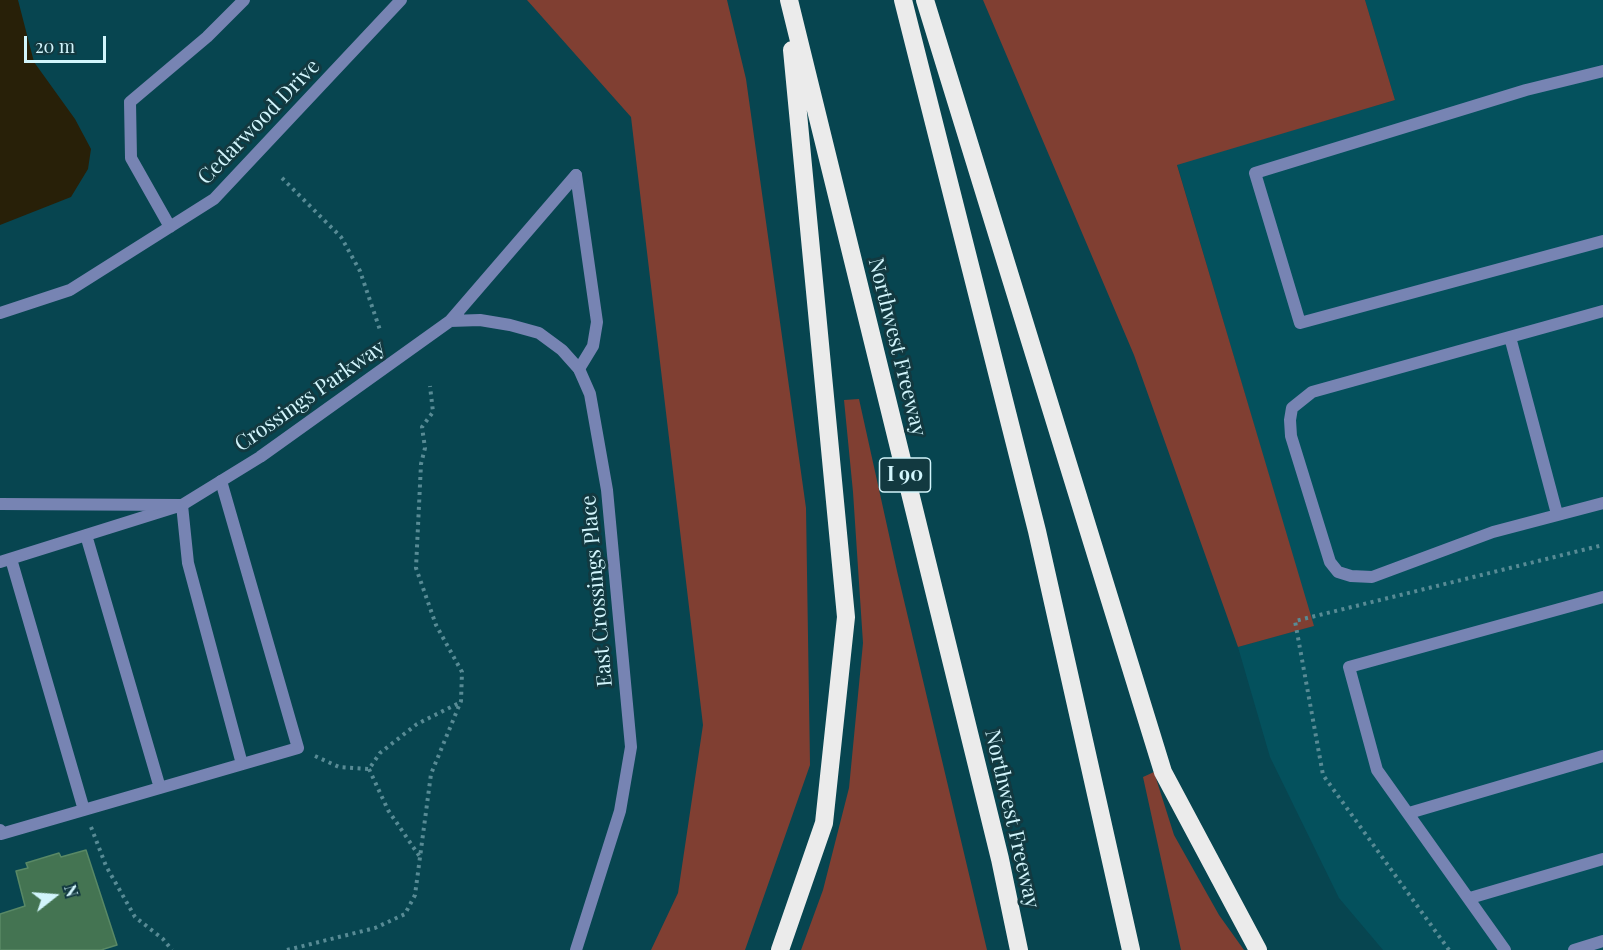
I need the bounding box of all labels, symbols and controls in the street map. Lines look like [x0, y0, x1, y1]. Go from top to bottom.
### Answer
scale bar [27, 24, 110, 62]
text: 20 m [35, 34, 75, 58]
street label: Cedarwood Drive [193, 54, 325, 190]
street label: Northwest Freeway [863, 255, 931, 439]
street label: Crossings Parkway [230, 335, 390, 457]
road number: I 90 [880, 458, 930, 492]
street label: East Crossings Place [576, 494, 618, 688]
street label: Northwest Freeway [979, 727, 1045, 911]
north arrow [24, 866, 84, 926]
text: N [60, 882, 83, 899]

